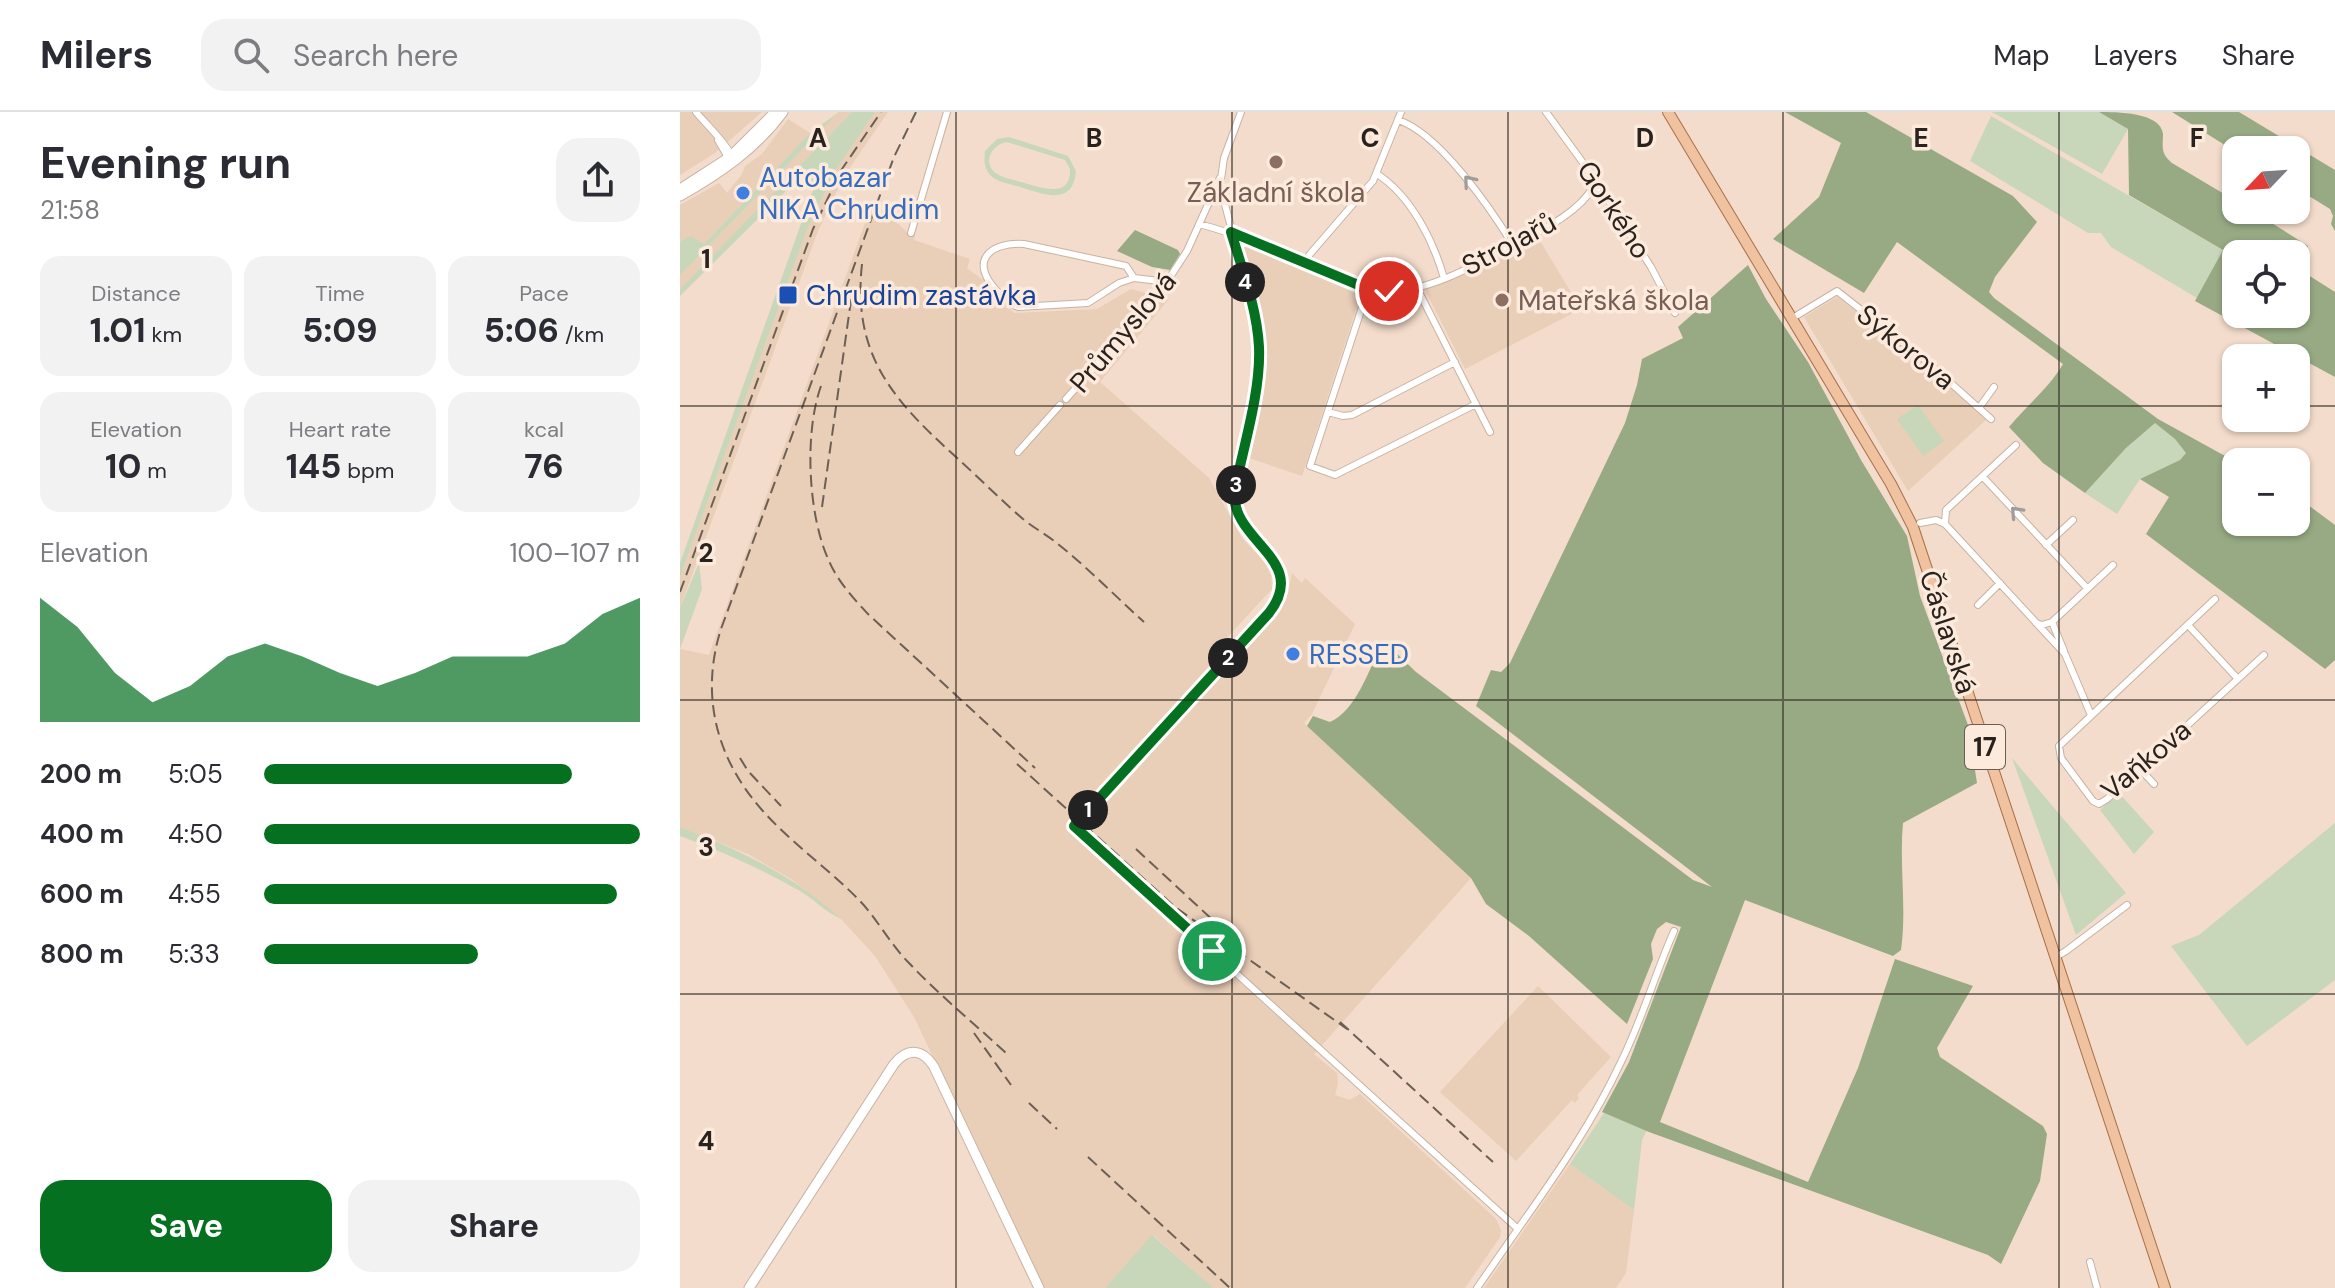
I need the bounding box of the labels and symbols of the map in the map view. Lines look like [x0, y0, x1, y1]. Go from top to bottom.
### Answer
text: A [809, 121, 827, 155]
text: B [1086, 121, 1102, 155]
text: C [1360, 121, 1380, 155]
text: D [1636, 121, 1654, 155]
text: E [1913, 121, 1929, 155]
text: F [2190, 121, 2204, 155]
north arrow [2222, 136, 2310, 224]
marker: Základní škola [1267, 153, 1285, 171]
street label: Gorkého [1569, 154, 1659, 266]
place label: Autobazar NIKA Chrudim [759, 159, 939, 228]
place label: Základní škola [1187, 174, 1365, 211]
one-way arrow [1464, 176, 1479, 190]
marker: Autobazar NIKA Chrudim [734, 184, 752, 202]
street label: Strojařů [1455, 204, 1563, 284]
text: 1 [701, 242, 711, 276]
pin [1355, 257, 1423, 325]
pin: 4 [1225, 262, 1265, 302]
street label: Průmyslová [1061, 264, 1185, 400]
place label: Chrudim zastávka [806, 277, 1036, 314]
place label: Mateřská škola [1518, 282, 1709, 319]
marker: Chrudim zastávka [777, 284, 799, 306]
marker: Mateřská škola [1493, 291, 1511, 309]
street label: Sýkorova [1849, 296, 1963, 398]
pin: 3 [1216, 465, 1256, 505]
one-way arrow [2010, 507, 2025, 521]
text: 2 [698, 536, 714, 570]
street label: Čáslavská [1911, 566, 1985, 698]
place label: RESSED [1309, 636, 1409, 673]
pin: 2 [1208, 638, 1248, 678]
marker: RESSED [1284, 645, 1302, 663]
street label: Vaňkova [2093, 712, 2199, 808]
road number: 17 [1965, 725, 2005, 769]
pin: 1 [1068, 790, 1108, 830]
text: 3 [698, 830, 714, 864]
pin [1178, 917, 1246, 985]
text: 4 [698, 1124, 714, 1158]

